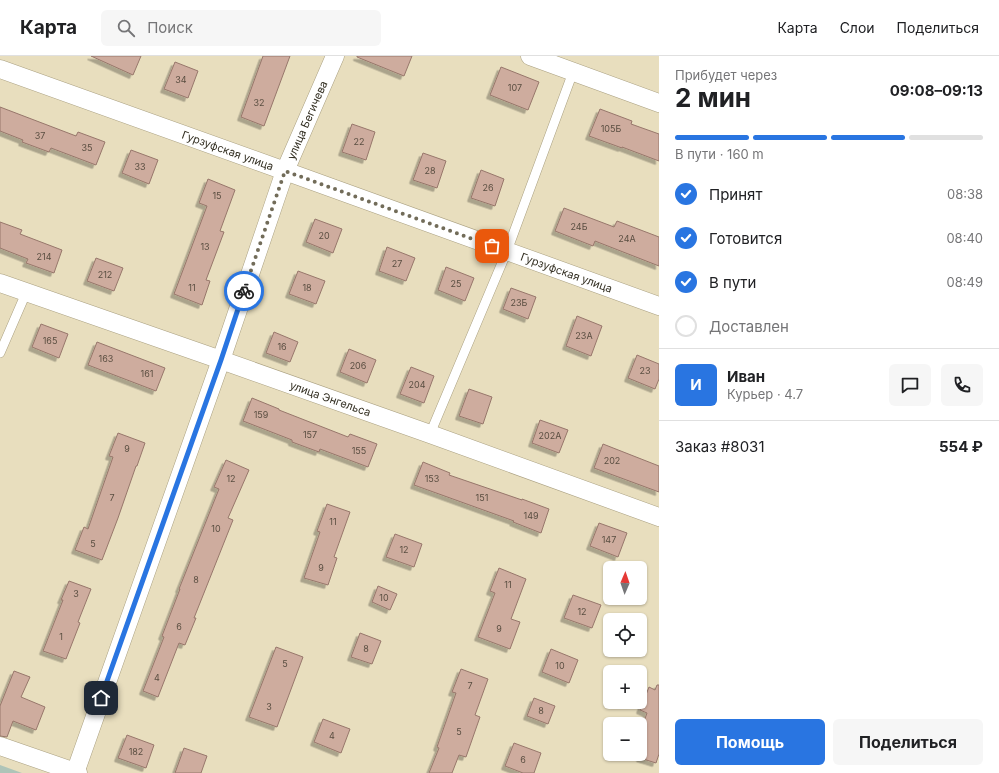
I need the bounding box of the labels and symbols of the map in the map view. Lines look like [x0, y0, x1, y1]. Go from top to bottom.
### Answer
house number: 34 [175, 74, 187, 85]
street label: улица Бегичева [284, 79, 330, 162]
house number: 107 [508, 82, 522, 93]
house number: 32 [253, 97, 265, 108]
house number: 105Б [601, 123, 621, 134]
street label: Гурзуфская улица [180, 128, 276, 173]
house number: 37 [35, 130, 45, 141]
house number: 22 [354, 136, 364, 147]
house number: 35 [81, 142, 93, 153]
house number: 33 [134, 161, 146, 172]
house number: 28 [424, 165, 436, 176]
house number: 26 [482, 182, 494, 193]
house number: 15 [212, 190, 222, 201]
house number: 24Б [571, 221, 588, 232]
pin [475, 229, 509, 263]
house number: 20 [318, 230, 330, 241]
house number: 24А [618, 233, 636, 244]
house number: 13 [200, 241, 210, 252]
street label: Гурзуфская улица [519, 250, 614, 296]
house number: 214 [37, 251, 52, 262]
house number: 27 [392, 258, 402, 269]
house number: 212 [98, 269, 112, 280]
courier [224, 271, 264, 311]
house number: 25 [451, 278, 461, 289]
house number: 11 [188, 282, 196, 293]
house number: 18 [302, 282, 312, 293]
house number: 23Б [511, 297, 528, 308]
house number: 23А [575, 330, 593, 341]
house number: 165 [43, 335, 57, 346]
house number: 16 [277, 341, 287, 352]
house number: 163 [99, 353, 114, 364]
house number: 206 [350, 360, 367, 371]
house number: 23 [639, 365, 651, 376]
house number: 161 [141, 368, 153, 379]
street label: улица Энгельса [288, 378, 373, 420]
house number: 204 [409, 379, 426, 390]
house number: 159 [254, 409, 269, 420]
house number: 157 [303, 429, 317, 440]
house number: 202А [539, 430, 561, 441]
house number: 9 [124, 443, 130, 454]
house number: 155 [352, 445, 366, 456]
house number: 202 [604, 455, 620, 466]
house number: 12 [226, 473, 236, 484]
house number: 153 [425, 473, 440, 484]
house number: 7 [109, 492, 115, 503]
house number: 151 [476, 492, 488, 503]
house number: 149 [523, 510, 539, 521]
house number: 11 [329, 516, 337, 527]
house number: 10 [211, 523, 221, 534]
house number: 147 [602, 534, 616, 545]
house number: 5 [90, 538, 96, 549]
house number: 12 [399, 544, 409, 555]
north arrow [603, 561, 647, 605]
house number: 9 [318, 562, 324, 573]
house number: 8 [193, 574, 199, 585]
house number: 11 [504, 579, 512, 590]
house number: 3 [73, 588, 79, 599]
house number: 10 [379, 592, 389, 603]
house number: 12 [577, 606, 587, 617]
house number: 6 [176, 621, 182, 632]
house number: 9 [496, 623, 502, 634]
house number: 1 [59, 631, 63, 642]
house number: 8 [363, 643, 369, 654]
house number: 5 [282, 658, 288, 669]
house number: 10 [555, 660, 565, 671]
house number: 4 [154, 672, 160, 683]
house number: 7 [467, 680, 473, 691]
pin [84, 681, 118, 715]
house number: 3 [266, 701, 272, 712]
house number: 8 [538, 705, 544, 716]
house number: 5 [456, 726, 462, 737]
house number: 4 [329, 730, 335, 741]
house number: 182 [129, 746, 143, 757]
house number: 6 [520, 754, 526, 765]

